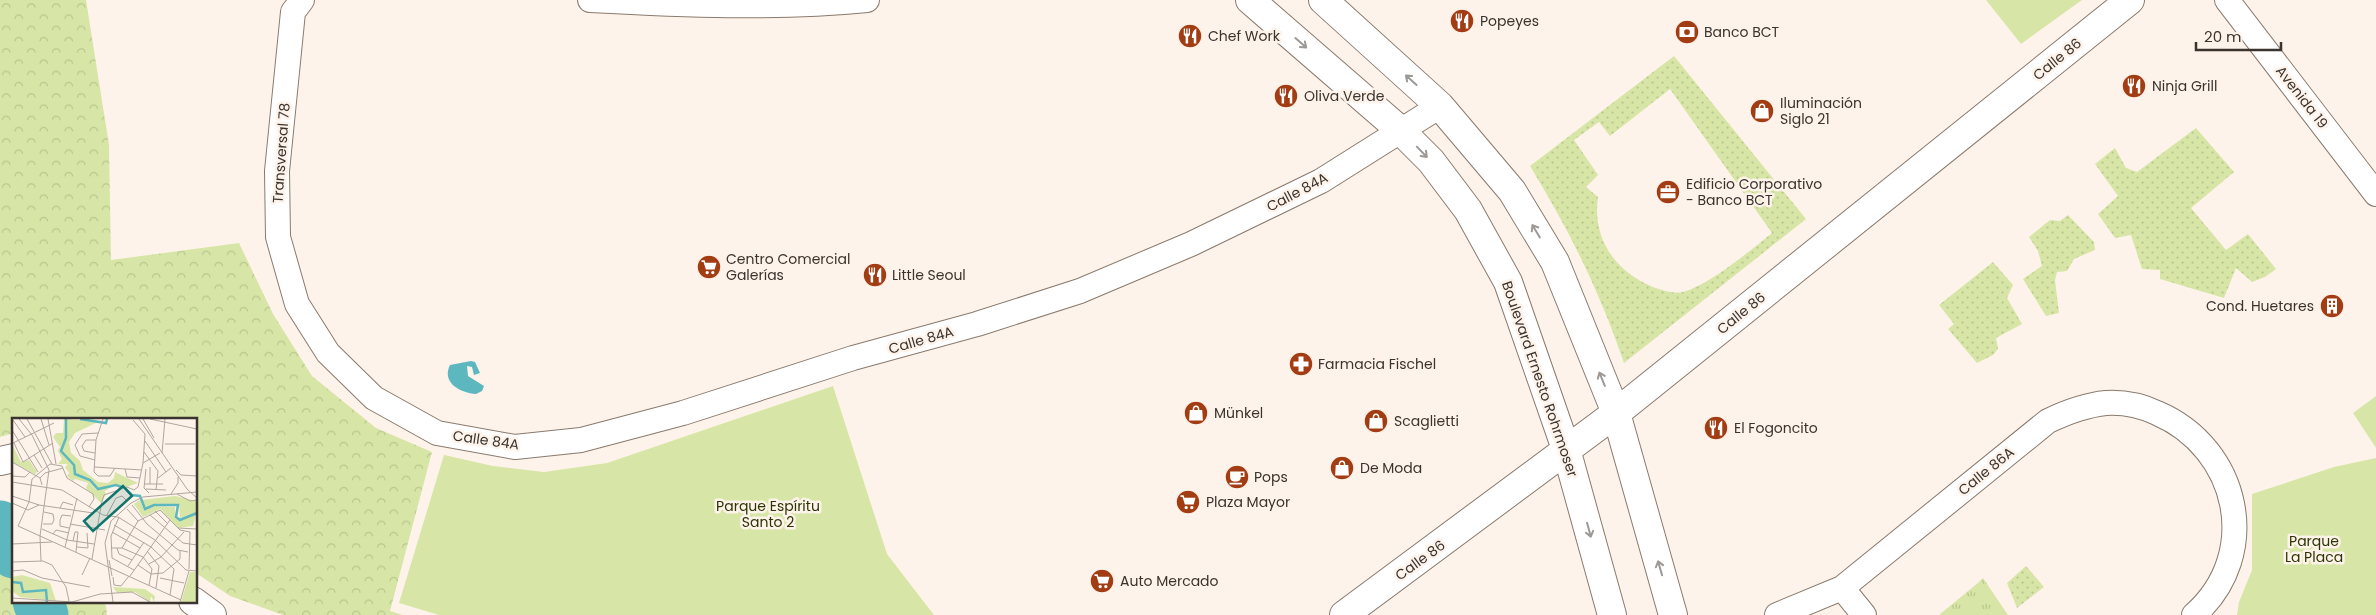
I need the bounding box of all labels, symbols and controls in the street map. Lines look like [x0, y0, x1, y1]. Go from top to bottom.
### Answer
restaurant icon: Popeyes [1449, 8, 1475, 34]
place label: Popeyes [1480, 11, 1539, 31]
bank icon: Banco BCT [1674, 19, 1700, 45]
scale bar [2196, 20, 2281, 52]
place label: Banco BCT [1704, 22, 1780, 42]
restaurant icon: Chef Work [1177, 23, 1203, 49]
place label: Chef Work [1208, 26, 1281, 46]
text: 20 m [2204, 26, 2242, 47]
street label: Calle 86 [2028, 33, 2086, 85]
one-way arrow [1294, 38, 1307, 49]
street label: Avenida 19 [2271, 62, 2333, 132]
restaurant icon: Ninja Grill [2121, 73, 2147, 99]
one-way arrow [1405, 74, 1418, 86]
place label: Ninja Grill [2152, 76, 2217, 96]
restaurant icon: Oliva Verde [1273, 83, 1299, 109]
place label: Oliva Verde [1304, 86, 1385, 106]
place label: Iluminación Siglo 21 [1780, 93, 1862, 129]
shop icon: Iluminación Siglo 21 [1749, 98, 1775, 124]
street label: Transversal 78 [268, 102, 294, 204]
one-way arrow [1415, 145, 1427, 157]
street label: Calle 84A [1263, 168, 1331, 216]
place label: Edificio Corporativo - Banco BCT [1686, 174, 1822, 210]
office icon: Edificio Corporativo - Banco BCT [1655, 179, 1681, 205]
one-way arrow [1531, 225, 1541, 239]
place label: Centro Comercial Galerías [726, 249, 850, 285]
supermarket icon: Centro Comercial Galerías [696, 254, 722, 280]
restaurant icon: Little Seoul [862, 262, 888, 288]
place label: Little Seoul [892, 265, 966, 285]
street label: Boulevard Ernesto Rohrmoser [1497, 278, 1583, 480]
street label: Calle 86 [1712, 287, 1770, 339]
building icon: Cond. Huetares [2319, 293, 2345, 319]
place label: Cond. Huetares [2206, 296, 2314, 316]
street label: Calle 84A [886, 321, 956, 359]
pharmacy icon: Farmacia Fischel [1288, 351, 1314, 377]
place label: Farmacia Fischel [1318, 354, 1436, 374]
one-way arrow [1597, 372, 1607, 387]
shop icon: Münkel [1183, 400, 1209, 426]
place label: Münkel [1214, 403, 1263, 423]
shop icon: Scaglietti [1363, 408, 1389, 434]
place label: Scaglietti [1394, 411, 1459, 431]
restaurant icon: El Fogoncito [1703, 415, 1729, 441]
inset map [12, 418, 198, 602]
place label: El Fogoncito [1734, 418, 1818, 438]
street label: Calle 84A [452, 425, 520, 455]
street label: Calle 86A [1954, 442, 2018, 500]
shop icon: De Moda [1329, 455, 1355, 481]
place label: De Moda [1360, 458, 1422, 478]
cafe icon: Pops [1224, 464, 1250, 490]
place label: Pops [1254, 467, 1288, 487]
supermarket icon: Plaza Mayor [1175, 489, 1201, 515]
place label: Plaza Mayor [1206, 492, 1290, 512]
park label: Parque Espíritu Santo 2 [716, 496, 820, 532]
one-way arrow [1585, 521, 1594, 537]
park label: Parque La Placa [2285, 531, 2343, 567]
street label: Calle 86 [1391, 535, 1449, 585]
one-way arrow [1654, 561, 1664, 577]
supermarket icon: Auto Mercado [1089, 568, 1115, 594]
place label: Auto Mercado [1120, 571, 1219, 591]

